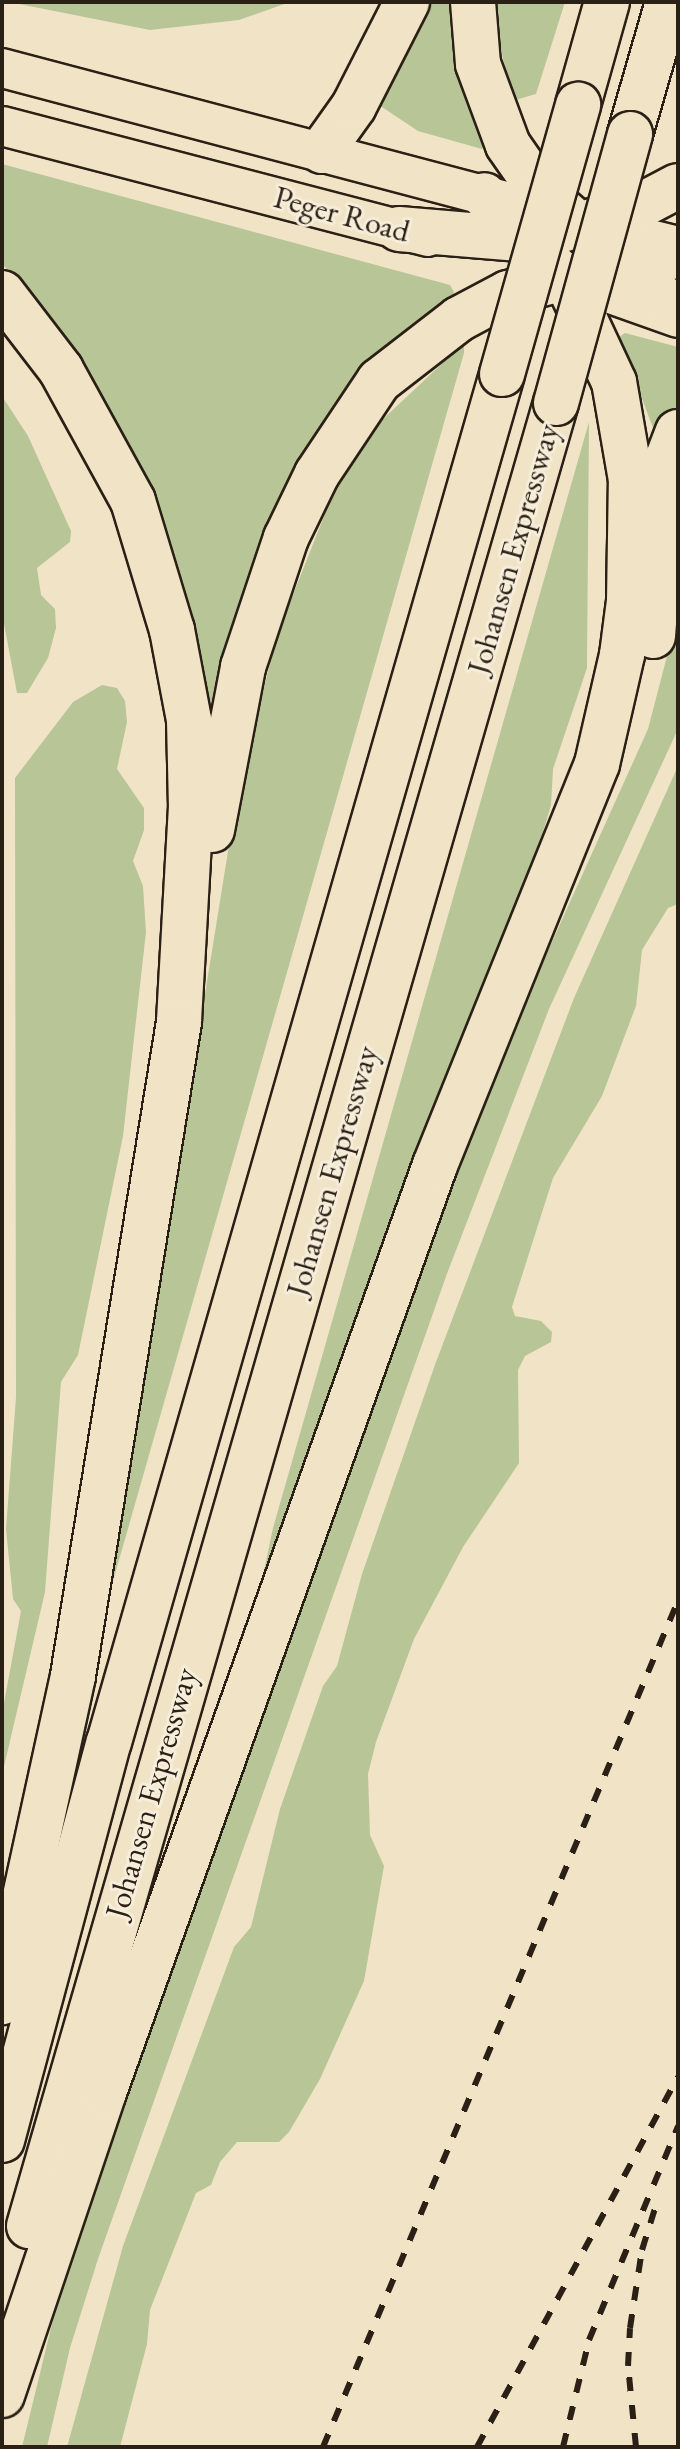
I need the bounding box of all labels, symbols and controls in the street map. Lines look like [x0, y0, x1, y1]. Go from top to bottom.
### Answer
street label: Peger Road [270, 177, 414, 251]
street label: Johansen Expressway [459, 419, 567, 679]
street label: Johansen Expressway [278, 1041, 386, 1301]
street label: Johansen Expressway [97, 1663, 205, 1923]

